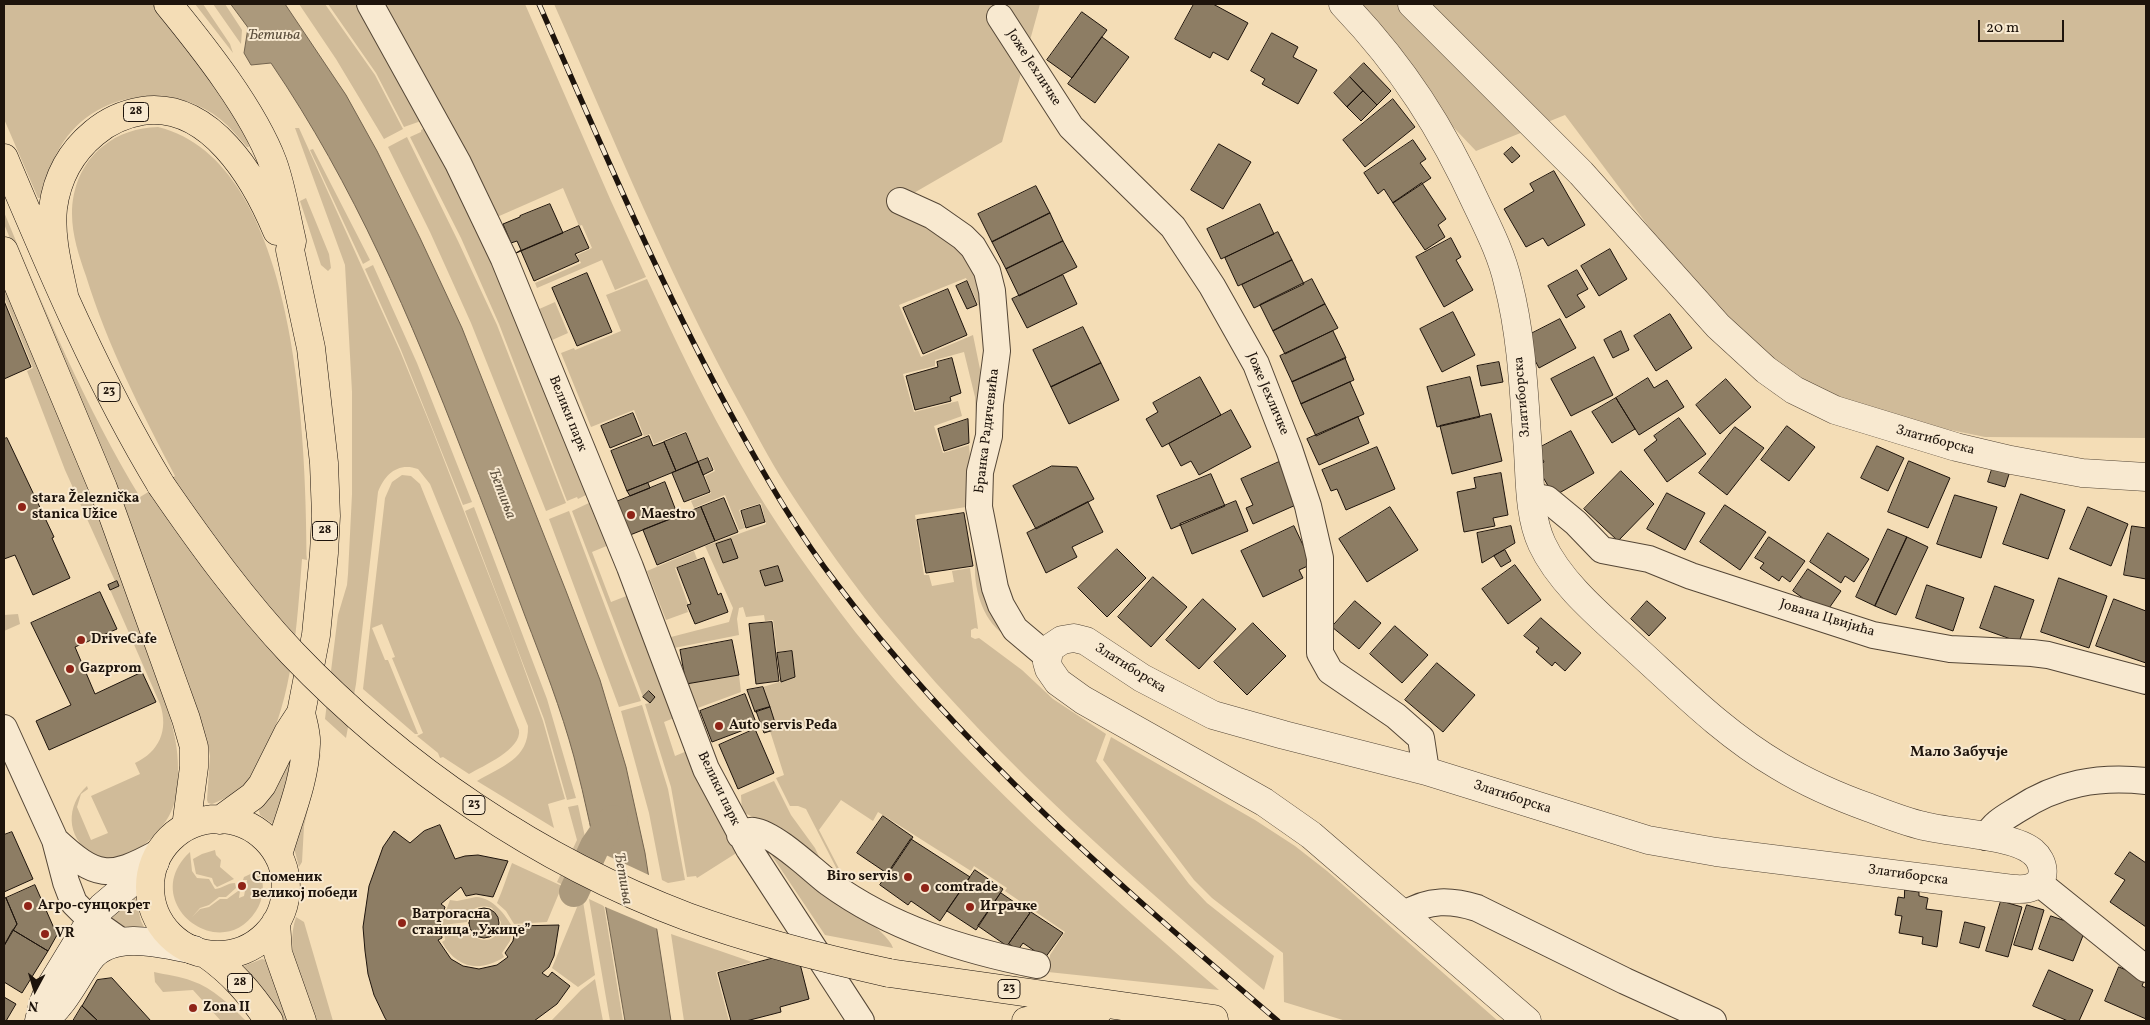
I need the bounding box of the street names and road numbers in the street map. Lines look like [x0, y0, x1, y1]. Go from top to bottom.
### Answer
street label: Јоже Јехличке [1002, 26, 1064, 110]
road number: 28 [124, 102, 148, 121]
street label: Јоже Јехличке [1242, 350, 1292, 438]
street label: Златиборска [1511, 356, 1535, 438]
street label: Бранка Радичевића [972, 367, 1004, 495]
street label: Велики парк [544, 374, 590, 454]
road number: 23 [98, 382, 120, 402]
street label: Златиборска [1894, 422, 1976, 460]
road number: 28 [312, 522, 338, 540]
street label: Јована Цвијића [1777, 597, 1877, 641]
street label: Златиборска [1091, 640, 1169, 698]
street label: Велики парк [693, 749, 743, 829]
street label: Златиборска [1471, 777, 1553, 819]
road number: 23 [463, 796, 485, 814]
street label: Златиборска [1867, 862, 1949, 890]
road number: 28 [228, 974, 252, 992]
road number: 23 [998, 980, 1020, 999]

